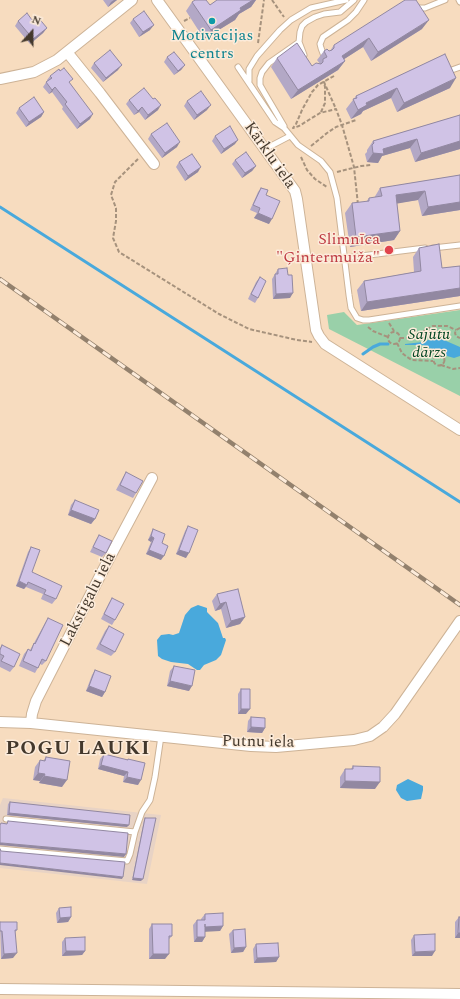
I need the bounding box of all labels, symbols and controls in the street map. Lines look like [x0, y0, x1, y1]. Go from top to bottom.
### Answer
text: N [29, 11, 44, 30]
north arrow [12, 12, 52, 52]
marker: Motivācijas centrs [207, 16, 217, 26]
place label: Motivācijas centrs [171, 27, 253, 65]
street label: Kārklu iela [239, 119, 299, 193]
place label: Slimnīca "Ģintermuiža" [276, 231, 380, 269]
marker: Slimnīca "Ģintermuiža" [383, 244, 395, 256]
park label: Sajūtu dārzs [408, 326, 450, 364]
street label: Lakstīgalu iela [57, 550, 121, 650]
street label: Putnu iela [222, 733, 294, 753]
district label: POGU LAUKI [6, 738, 150, 762]

